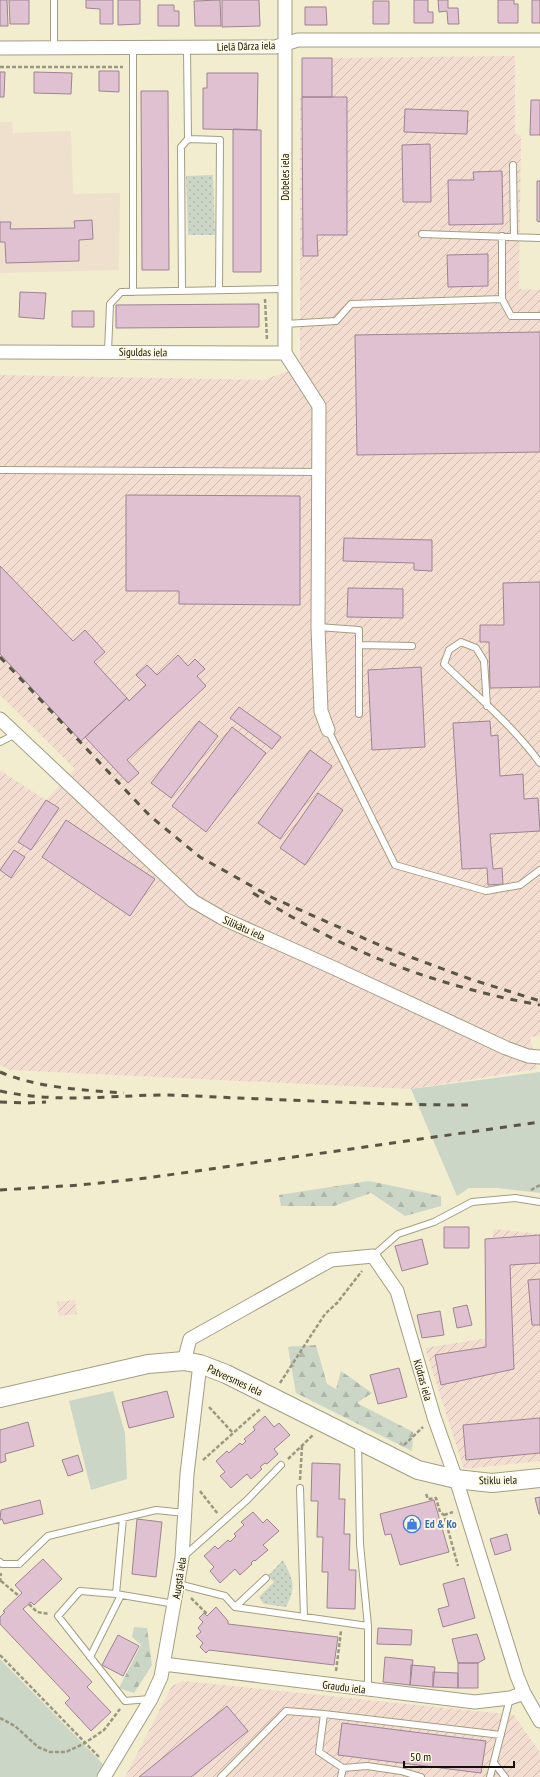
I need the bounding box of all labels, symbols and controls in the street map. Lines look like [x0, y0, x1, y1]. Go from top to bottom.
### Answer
street label: Lielā Dārza iela [216, 38, 276, 54]
street label: Dobeles iela [278, 154, 292, 200]
street label: Siguldas iela [119, 345, 167, 359]
street label: Silikātu iela [221, 913, 267, 943]
street label: Kūdras iela [410, 1358, 436, 1402]
street label: Patversmes iela [205, 1361, 265, 1399]
street label: Stiklu iela [479, 1473, 517, 1487]
shop icon: Ed & Ko [402, 1514, 422, 1534]
place label: Ed & Ko [425, 1517, 457, 1531]
street label: Augstā iela [169, 1556, 189, 1600]
street label: Graudu iela [322, 1677, 366, 1697]
scale bar [404, 1743, 514, 1769]
text: 50 m [410, 1749, 431, 1764]

